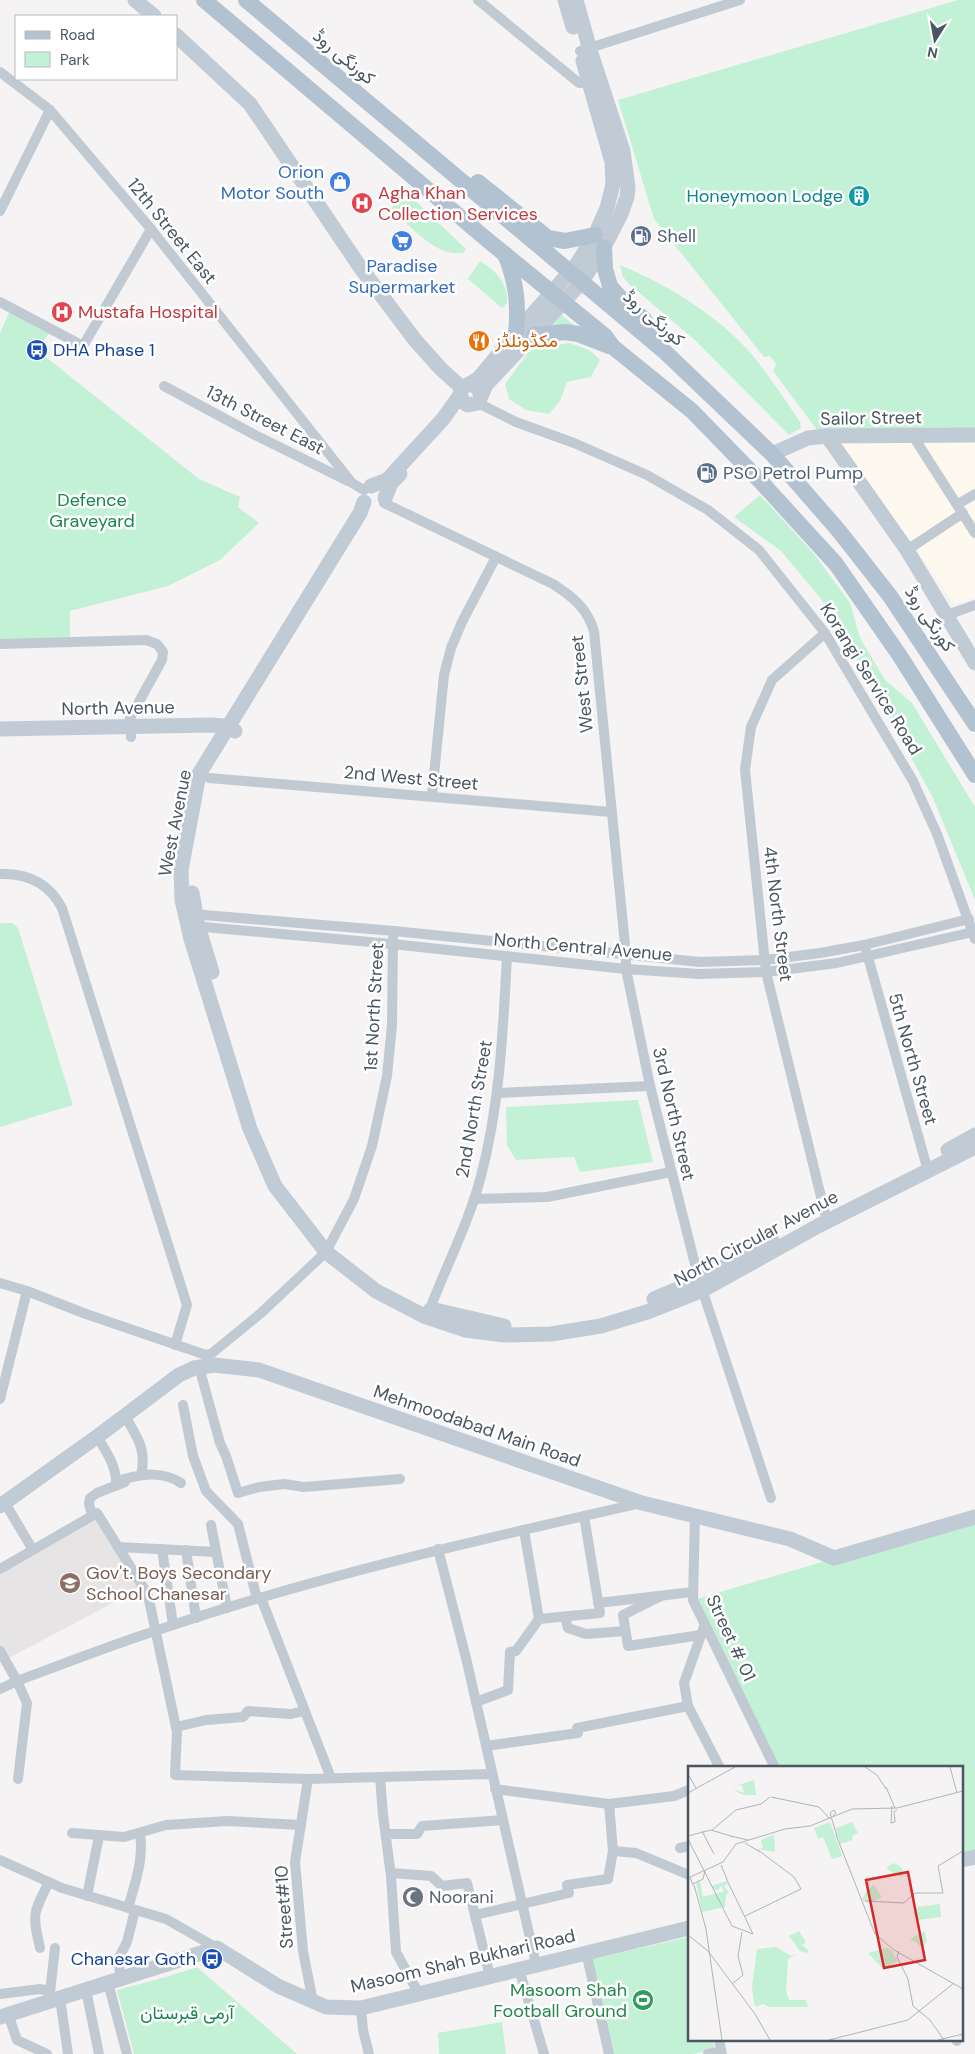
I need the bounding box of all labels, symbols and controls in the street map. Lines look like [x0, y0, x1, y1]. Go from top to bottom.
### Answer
legend [15, 15, 178, 80]
north arrow [910, 15, 960, 65]
street label: کورنگی روڈ [308, 24, 380, 90]
text: Road [60, 25, 95, 45]
text: N [926, 43, 939, 63]
text: Park [60, 50, 90, 70]
place label: Orion Motor South [221, 160, 324, 205]
shop icon: Orion Motor South [328, 170, 352, 194]
street label: 12th Street East [122, 173, 222, 289]
place label: Agha Khan Collection Services [378, 181, 538, 226]
place label: Honeymoon Lodge [686, 184, 843, 208]
building icon: Honeymoon Lodge [847, 184, 871, 208]
hospital icon: Agha Khan Collection Services [350, 191, 374, 215]
fuel station icon: Shell [629, 224, 653, 248]
place label: Shell [657, 224, 696, 248]
supermarket icon: Paradise Supermarket [390, 229, 414, 253]
place label: Paradise Supermarket [349, 254, 455, 299]
street label: کورنگی روڈ [618, 285, 690, 351]
hospital icon: Mustafa Hospital [50, 300, 74, 324]
place label: Mustafa Hospital [78, 300, 218, 324]
restaurant icon: مکڈونلڈز [467, 329, 491, 353]
place label: مکڈونلڈز [494, 329, 558, 353]
bus stop icon: DHA Phase 1 [25, 338, 49, 362]
place label: DHA Phase 1 [53, 338, 155, 362]
street label: 13th Street East [202, 380, 328, 460]
street label: Sailor Street [820, 405, 922, 431]
fuel station icon: PSO Petrol Pump [695, 461, 719, 485]
place label: PSO Petrol Pump [723, 461, 863, 485]
park label: Defence Graveyard [49, 488, 135, 533]
street label: کورنگی روڈ [899, 582, 961, 656]
street label: Korangi Service Road [814, 598, 928, 760]
street label: West Street [565, 634, 599, 734]
street label: North Avenue [61, 695, 175, 721]
street label: 2nd West Street [343, 760, 479, 796]
street label: West Avenue [153, 768, 197, 878]
street label: 4th North Street [758, 845, 798, 983]
street label: North Central Avenue [493, 927, 673, 967]
street label: 1st North Street [359, 942, 389, 1072]
street label: 5th North Street [883, 990, 943, 1128]
street label: 2nd North Street [450, 1038, 498, 1180]
street label: 3rd North Street [647, 1045, 701, 1183]
street label: North Circular Avenue [670, 1185, 842, 1291]
street label: Mehmoodabad Main Road [370, 1379, 584, 1473]
place label: Gov't. Boys Secondary School Chanesar [86, 1561, 271, 1606]
school or university icon: Gov't. Boys Secondary School Chanesar [58, 1571, 82, 1595]
street label: Street # 01 [700, 1591, 762, 1685]
inset map [688, 1766, 962, 2042]
street label: Street#10 [269, 1865, 299, 1949]
mosque icon: Noorani [401, 1885, 425, 1909]
place label: Noorani [429, 1885, 494, 1909]
street label: Masoom Shah Bukhari Road [348, 1923, 578, 1999]
place label: Chanesar Goth [71, 1947, 196, 1971]
bus stop icon: Chanesar Goth [200, 1947, 224, 1971]
place label: Masoom Shah Football Ground [493, 1978, 627, 2023]
sports icon: Masoom Shah Football Ground [631, 1988, 655, 2012]
park label: آرمی قبرستان [140, 2001, 235, 2025]

